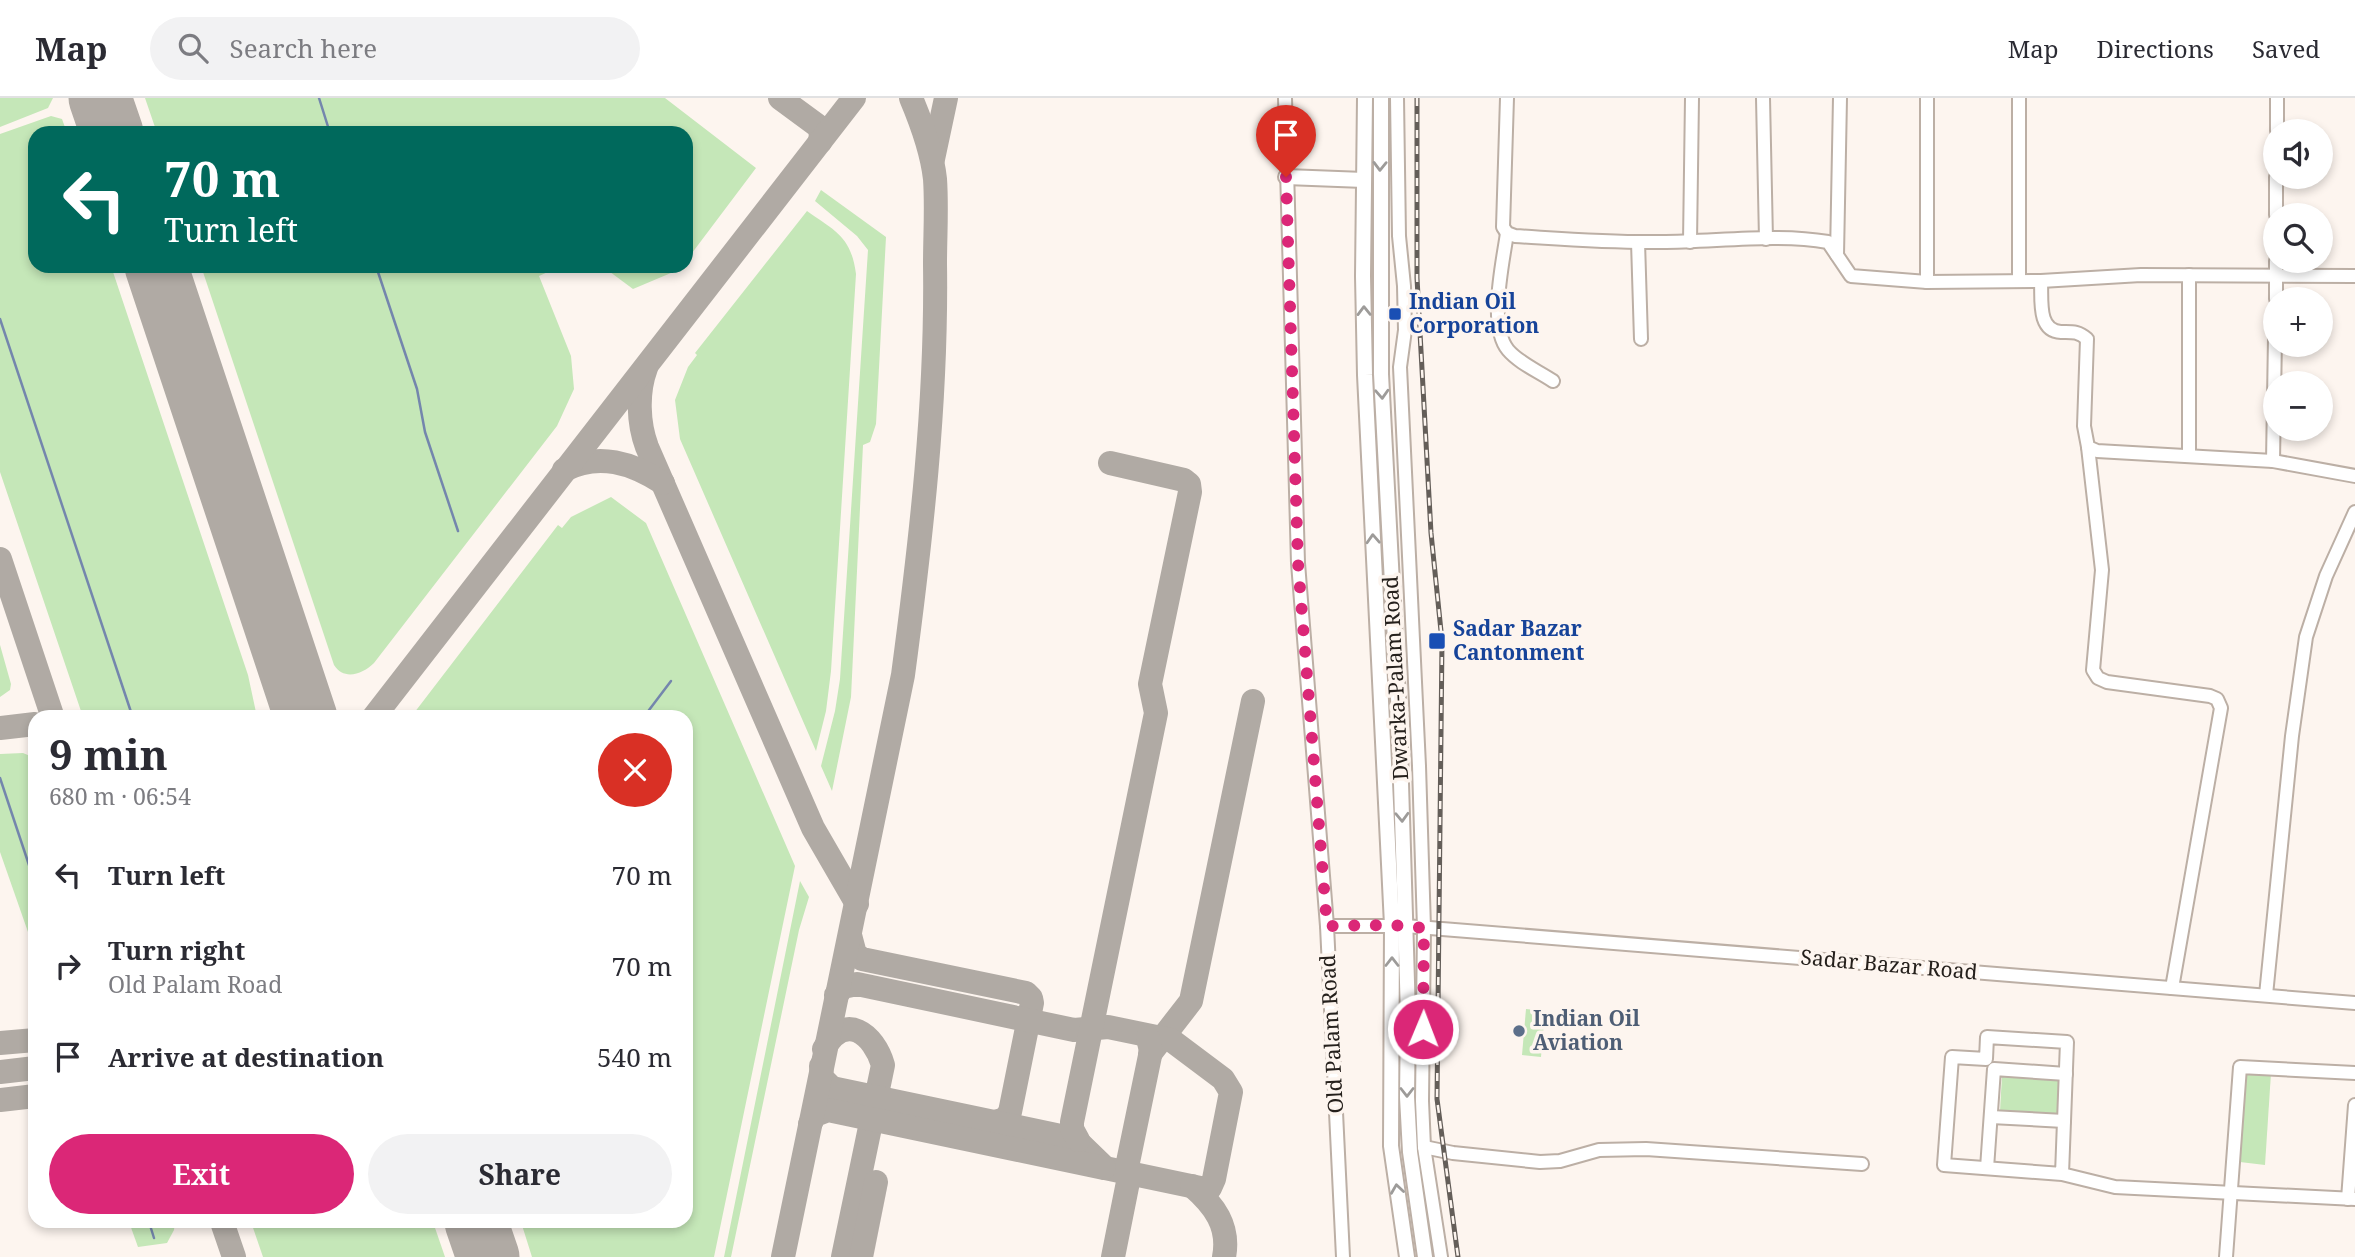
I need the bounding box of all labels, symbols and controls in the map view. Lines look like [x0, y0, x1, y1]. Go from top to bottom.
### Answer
search box [150, 17, 640, 80]
text: Map [35, 26, 108, 71]
icon: search [174, 29, 212, 67]
text: Search here [230, 30, 377, 66]
text: Map [2008, 32, 2059, 65]
text: Directions [2097, 32, 2214, 65]
text: Saved [2252, 32, 2320, 65]
pin [1256, 105, 1316, 177]
icon: arrive [1267, 116, 1305, 154]
map controls [2263, 119, 2333, 441]
button: sound [2263, 119, 2333, 189]
text: 70 m [164, 145, 280, 211]
icon: left [49, 154, 140, 245]
one-way arrow [1372, 161, 1388, 172]
button: search [2263, 203, 2333, 273]
text: Turn left [164, 208, 298, 251]
place label: Indian Oil Corporation [1409, 287, 1539, 339]
button: + [2263, 287, 2333, 357]
one-way arrow [1356, 306, 1371, 317]
marker: Indian Oil Corporation [1387, 306, 1403, 322]
button: − [2263, 371, 2333, 441]
one-way arrow [1374, 388, 1389, 399]
one-way arrow [1366, 533, 1381, 544]
street label: Dwarka-Palam Road [1376, 575, 1414, 781]
place label: Sadar Bazar Cantonment [1453, 614, 1585, 666]
marker: Sadar Bazar Cantonment [1427, 631, 1447, 651]
text: 9 min [49, 725, 168, 782]
button: close [598, 733, 672, 807]
text: 680 m · 06:54 [49, 780, 191, 812]
one-way arrow [1394, 811, 1409, 822]
icon: left [49, 856, 87, 894]
text: Turn left [108, 857, 225, 893]
text: 70 m [612, 857, 672, 893]
text: Turn right [108, 932, 245, 968]
street label: Sadar Bazar Road [1800, 942, 1979, 986]
icon: right [49, 947, 87, 985]
text: 70 m [612, 948, 672, 984]
street label: Old Palam Road [1313, 954, 1349, 1114]
one-way arrow [1384, 957, 1400, 967]
text: Old Palam Road [108, 968, 282, 1000]
position arrow [1386, 992, 1460, 1066]
place label: Indian Oil Aviation [1533, 1004, 1640, 1056]
marker: Indian Oil Aviation [1511, 1023, 1527, 1039]
icon: arrive [49, 1038, 87, 1076]
text: Arrive at destination [108, 1039, 384, 1075]
text: 540 m [597, 1039, 672, 1075]
one-way arrow [1399, 1087, 1415, 1098]
button: Exit [49, 1134, 354, 1214]
button: Share [368, 1134, 672, 1214]
one-way arrow [1390, 1184, 1405, 1195]

